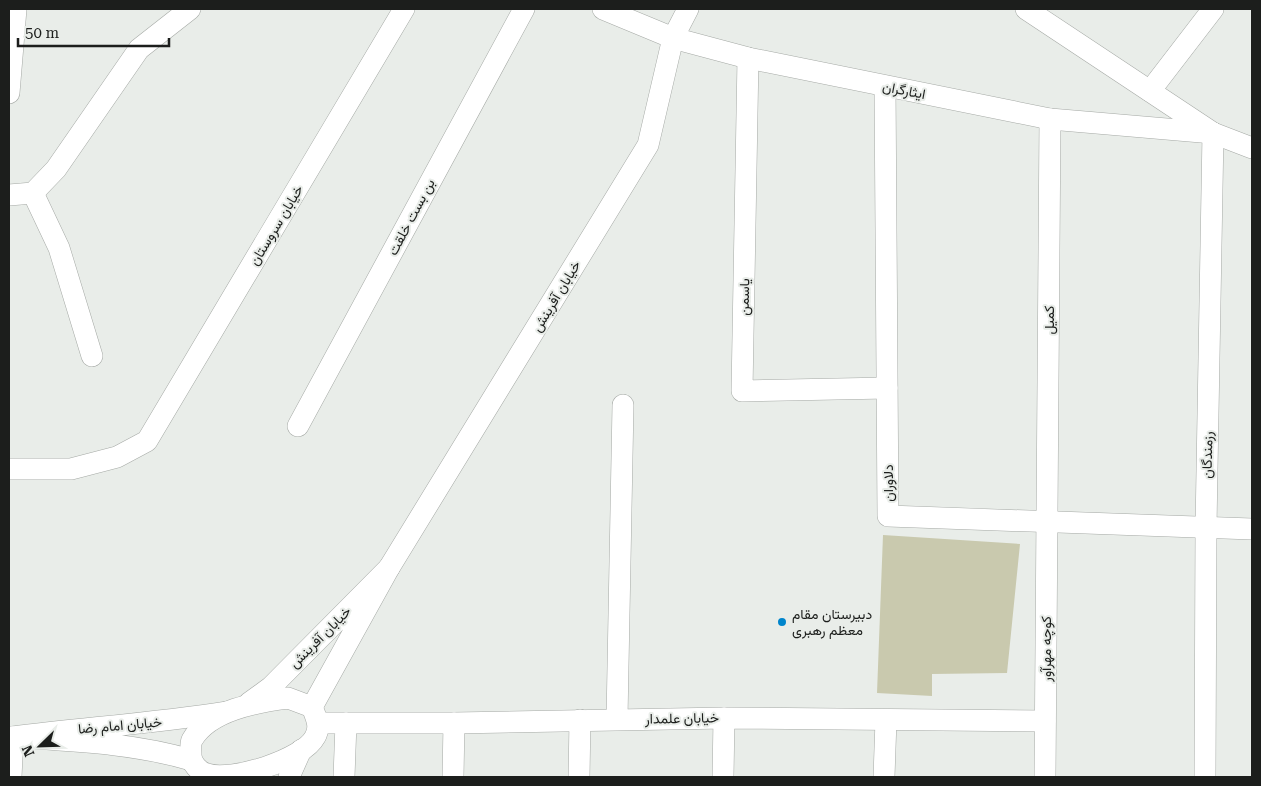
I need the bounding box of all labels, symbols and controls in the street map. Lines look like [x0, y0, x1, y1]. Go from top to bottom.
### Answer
scale bar [18, 15, 169, 47]
text: 50 m [25, 24, 60, 42]
street label: ایثارگران [881, 78, 927, 103]
street label: بن بست خلقت [384, 176, 439, 258]
street label: خیابان سروستان [246, 182, 307, 269]
street label: خیابان آفرینش [528, 257, 584, 335]
street label: یاسمن [736, 278, 753, 316]
street label: کمیل [1041, 305, 1058, 335]
street label: رزمندگان [1199, 431, 1216, 479]
street label: دلاوران [880, 464, 897, 502]
street label: خیابان آفرینش [286, 603, 355, 672]
place label: دبیرستان مقام معظم رهبری [792, 606, 873, 639]
marker: دبیرستان مقام معظم رهبری [776, 616, 788, 628]
street label: کوچه مهرآور [1038, 616, 1056, 683]
street label: خیابان علمدار [644, 709, 719, 728]
street label: خیابان امام رضا [77, 713, 163, 738]
north arrow [15, 721, 65, 771]
text: N [18, 743, 38, 759]

